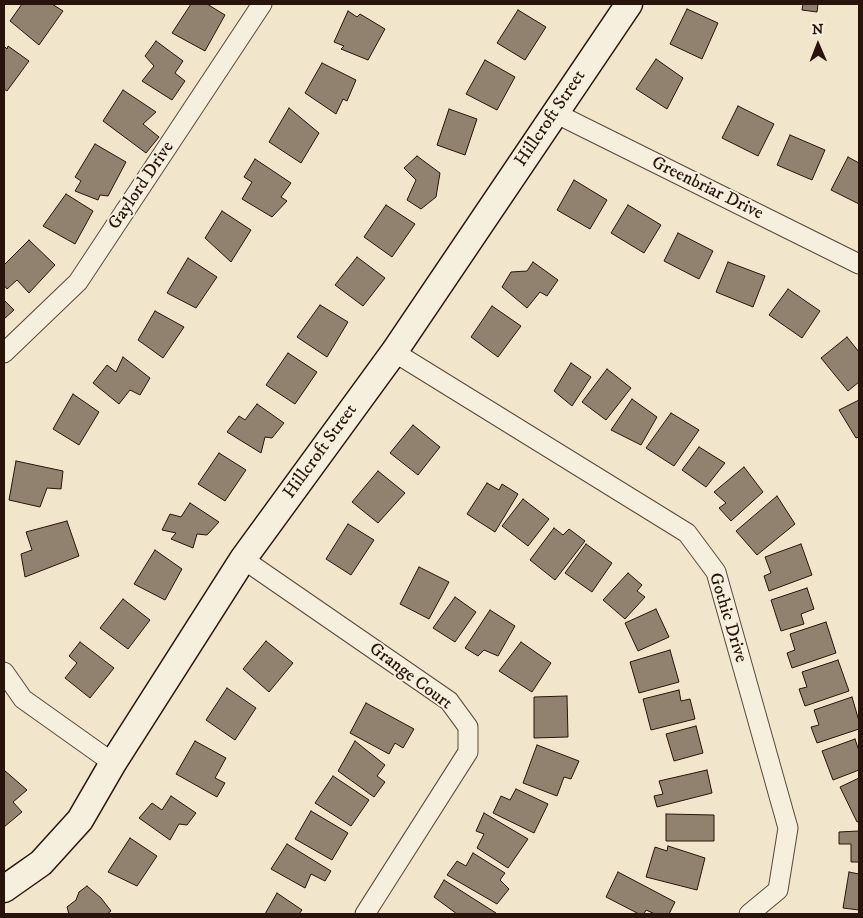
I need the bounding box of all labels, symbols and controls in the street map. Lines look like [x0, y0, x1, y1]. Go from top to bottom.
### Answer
north arrow [793, 20, 843, 70]
text: N [812, 21, 824, 39]
street label: Hillcroft Street [511, 67, 591, 171]
street label: Gaylord Drive [105, 138, 179, 234]
street label: Greenbriar Drive [648, 153, 766, 225]
street label: Hillcroft Street [279, 401, 363, 503]
street label: Gothic Drive [703, 570, 751, 666]
street label: Grange Court [364, 639, 456, 715]

